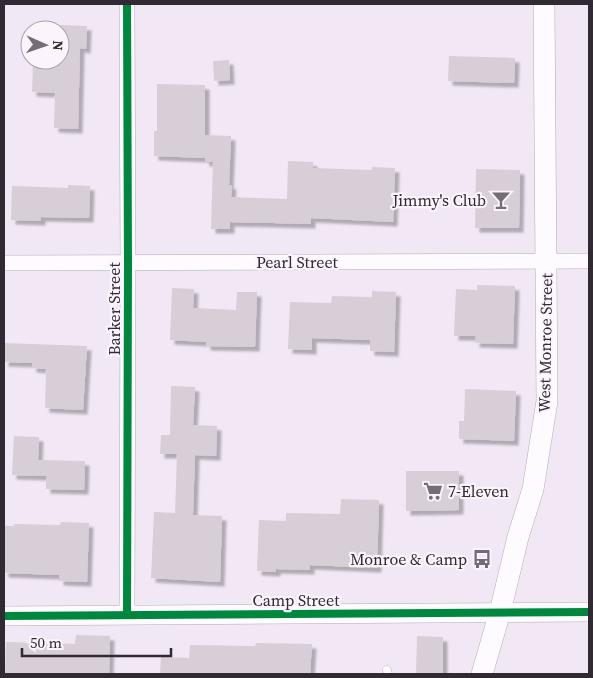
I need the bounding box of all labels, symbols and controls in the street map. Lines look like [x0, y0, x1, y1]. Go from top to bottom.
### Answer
north arrow [20, 20, 70, 70]
text: N [48, 40, 68, 51]
place label: Jimmy's Club [391, 189, 486, 211]
bar icon: Jimmy's Club [490, 189, 512, 211]
street label: Pearl Street [256, 251, 339, 273]
street label: Barker Street [103, 262, 125, 356]
street label: West Monroe Street [533, 272, 557, 413]
supermarket icon: 7-Eleven [422, 480, 444, 502]
place label: 7-Eleven [448, 480, 509, 502]
place label: Monroe & Camp [350, 548, 467, 570]
bus stop icon: Monroe & Camp [471, 548, 493, 570]
street label: Camp Street [253, 589, 340, 611]
scale bar [22, 626, 171, 658]
text: 50 m [30, 632, 62, 653]

